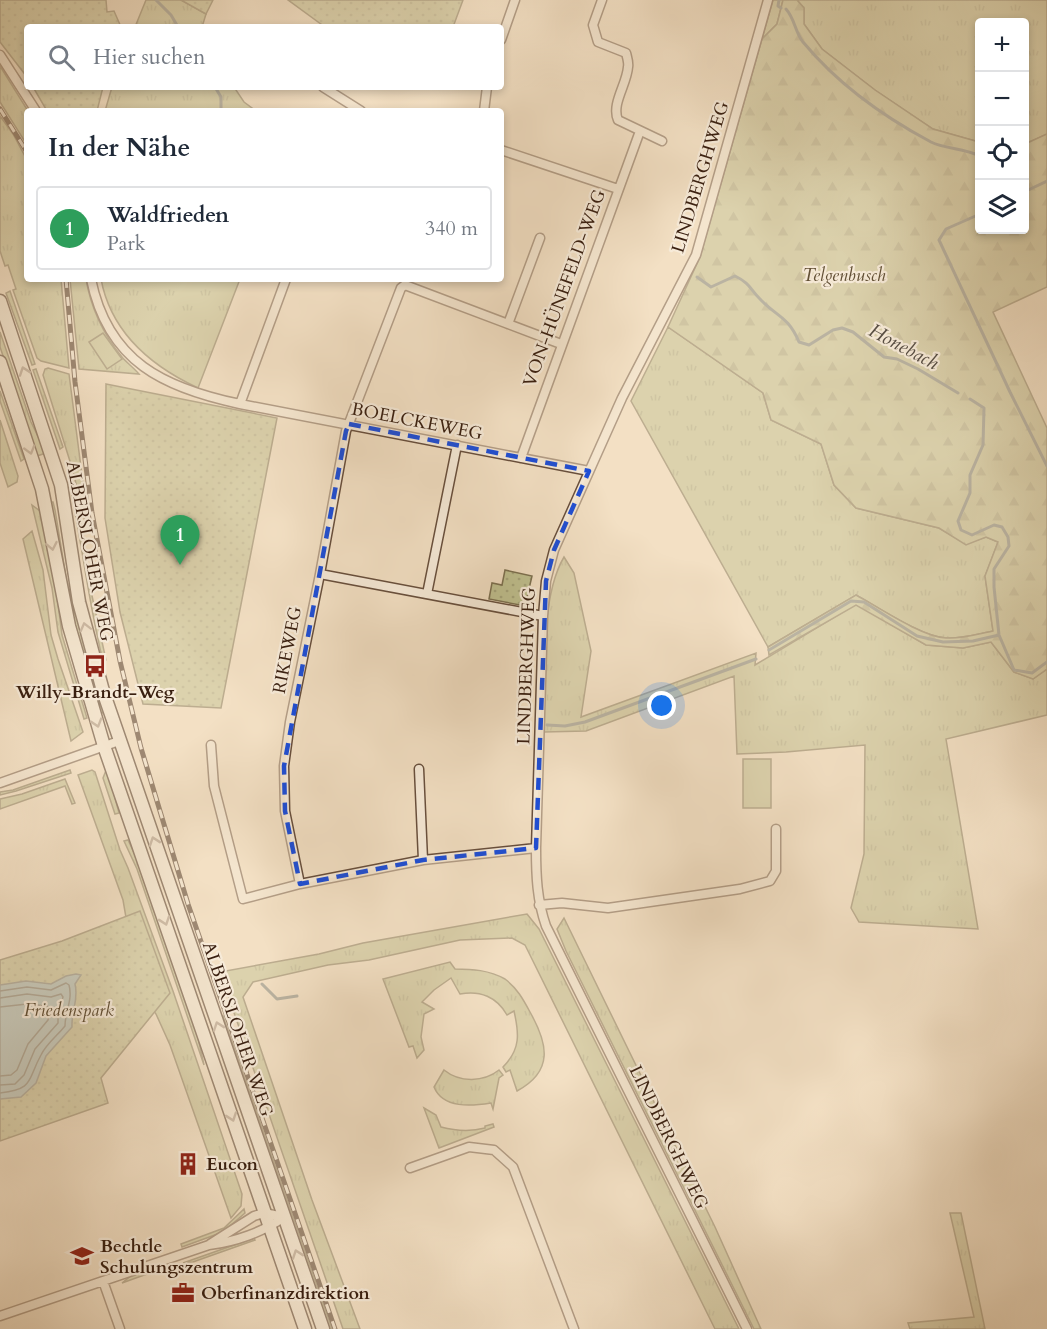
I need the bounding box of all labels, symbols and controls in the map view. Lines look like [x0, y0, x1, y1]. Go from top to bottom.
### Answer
map controls [975, 18, 1029, 234]
button: + [975, 18, 1029, 72]
search box [24, 24, 504, 90]
icon: search [45, 41, 78, 74]
text: Hier suchen [93, 42, 206, 72]
button: − [975, 72, 1029, 126]
street label: LINDBERGHWEG [666, 98, 735, 256]
button: locate [975, 126, 1029, 180]
text: In der Nähe [48, 130, 190, 165]
button: layers [975, 180, 1029, 234]
street label: VON-HÜNEFELD-WEG [517, 186, 612, 390]
text: Waldfrieden [107, 200, 229, 230]
text: 1 [64, 215, 75, 242]
text: 340 m [425, 215, 478, 242]
text: Park [107, 230, 145, 257]
park label: Telgenbusch [802, 263, 886, 288]
water label: Honebach [864, 317, 944, 376]
one-way arrow [19, 366, 31, 377]
street label: BOELCKEWEG [349, 397, 485, 446]
one-way arrow [23, 445, 35, 455]
street label: ALBERSLOHER WEG [60, 459, 119, 644]
pin: 1 [160, 516, 200, 565]
one-way arrow [45, 541, 58, 551]
street label: LINDBERGHWEG [511, 587, 542, 745]
street label: RIKEWEG [267, 604, 308, 696]
one-way arrow [80, 622, 93, 632]
bus stop icon: Willy-Brandt-Weg [82, 653, 108, 679]
place label: Willy-Brandt-Weg [15, 680, 175, 705]
your location [647, 691, 676, 720]
one-way arrow [90, 717, 102, 728]
one-way arrow [148, 837, 161, 847]
one-way arrow [157, 915, 170, 925]
street label: ALBERSLOHER WEG [196, 938, 279, 1120]
park label: Friedenspark [24, 998, 114, 1023]
one-way arrow [212, 1021, 225, 1032]
street label: LINDBERGHWEG [623, 1061, 714, 1213]
one-way arrow [224, 1111, 237, 1122]
building icon: Eucon [175, 1151, 201, 1177]
place label: Eucon [206, 1152, 258, 1177]
place label: Bechtle Schulungszentrum [100, 1234, 254, 1280]
school or university icon: Bechtle Schulungszentrum [69, 1243, 95, 1269]
one-way arrow [292, 1249, 305, 1260]
office icon: Oberfinanzdirektion [170, 1280, 196, 1306]
place label: Oberfinanzdirektion [201, 1281, 370, 1306]

